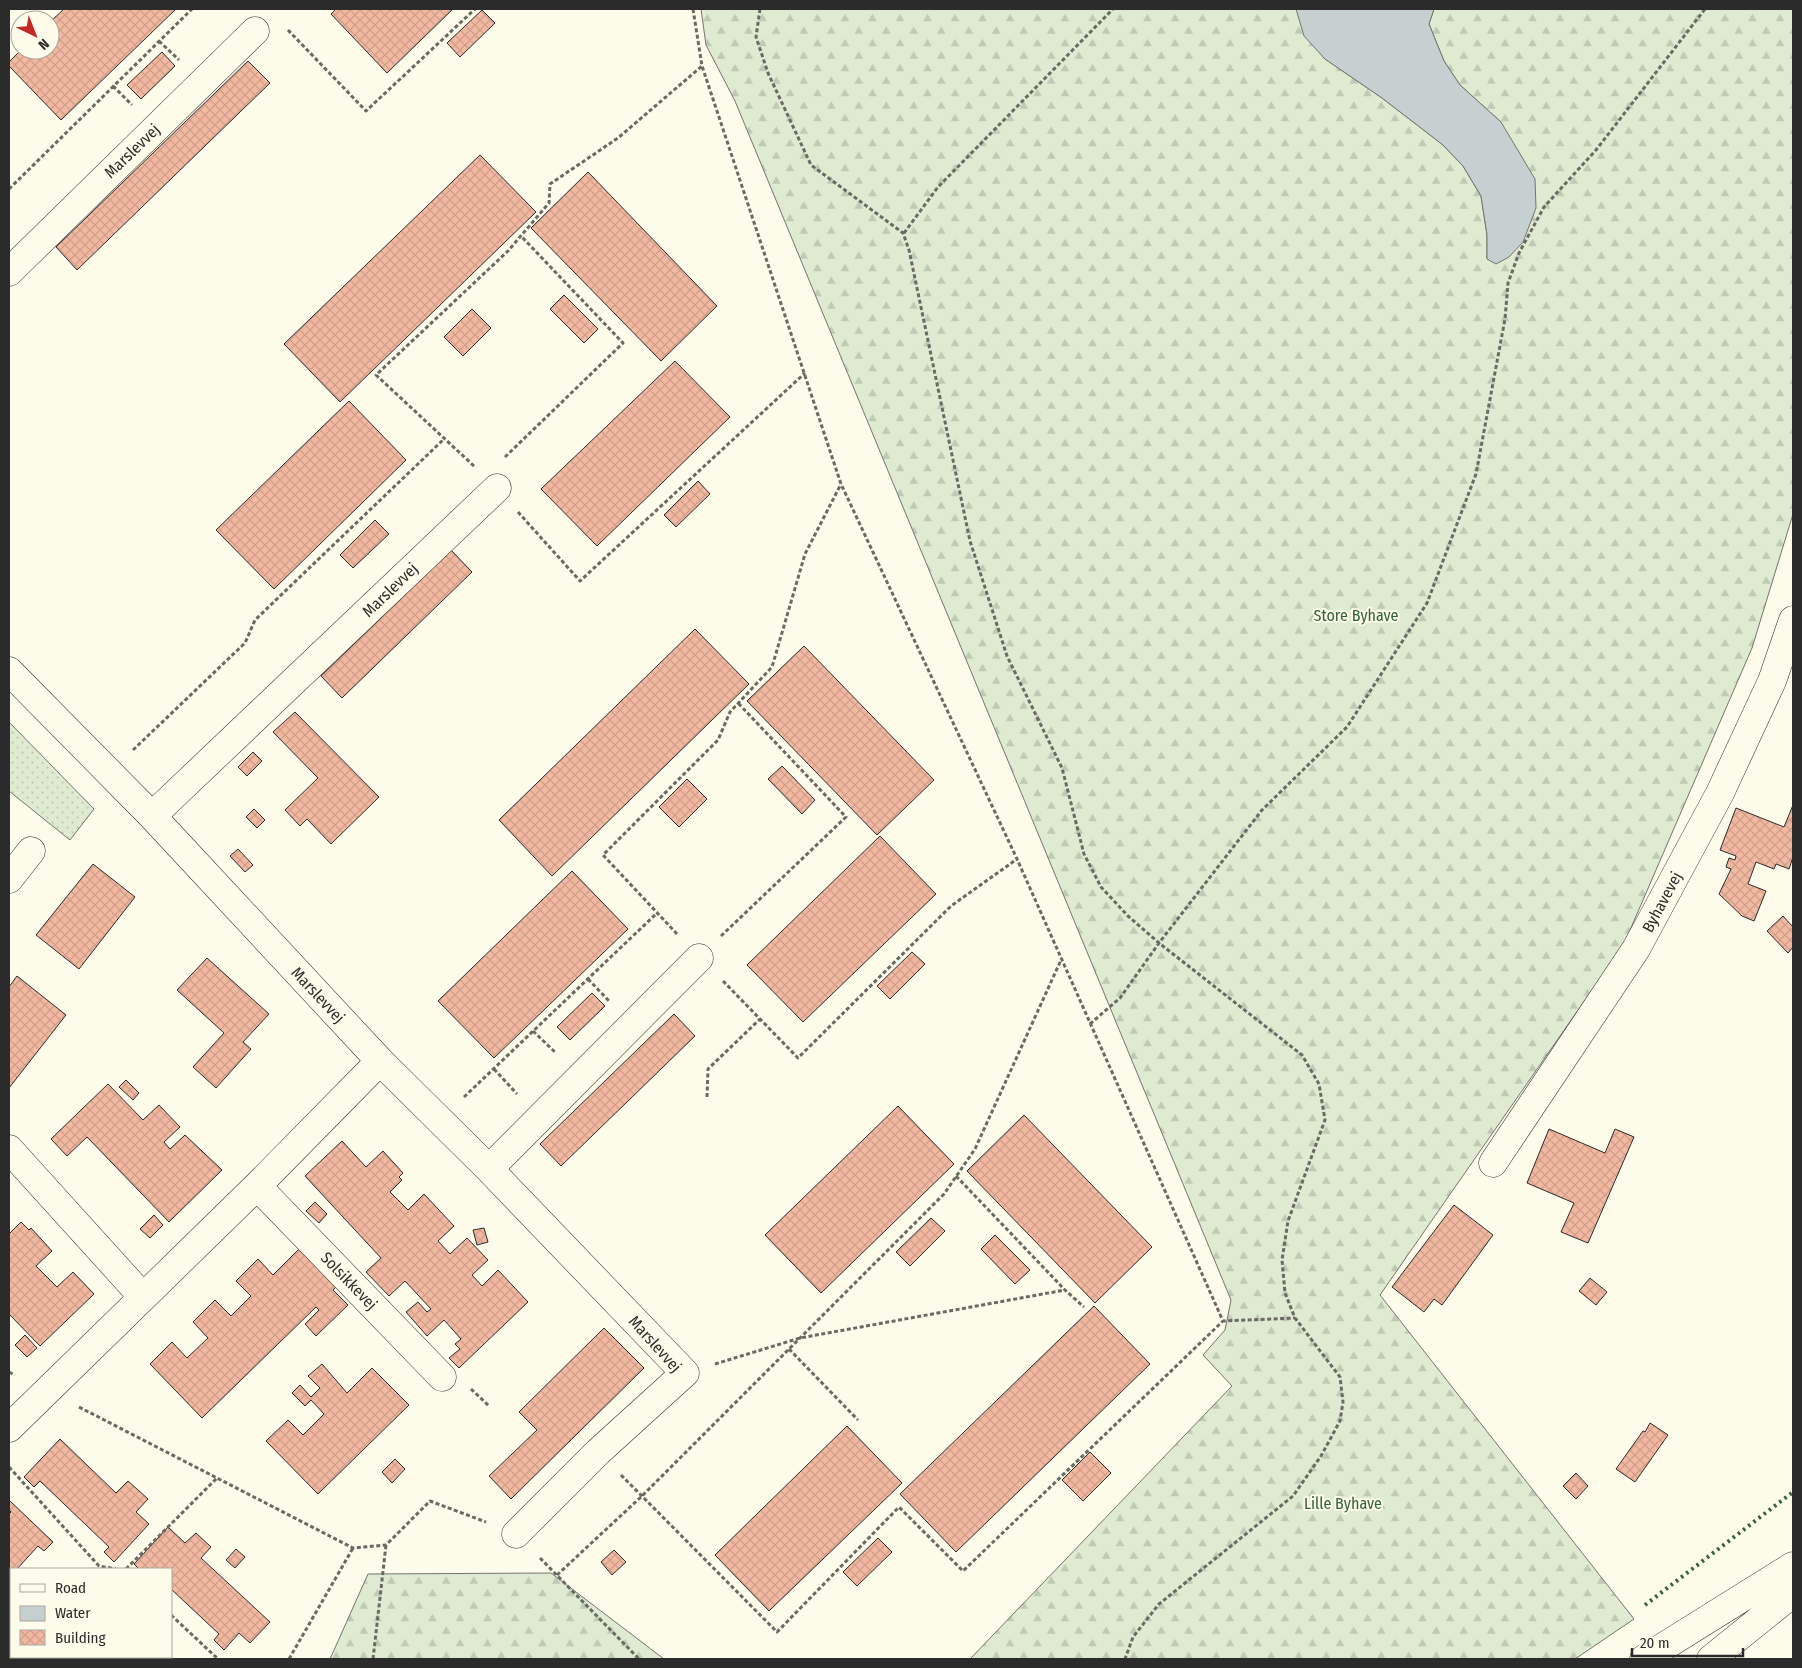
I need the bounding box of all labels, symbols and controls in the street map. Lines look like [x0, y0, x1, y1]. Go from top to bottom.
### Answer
north arrow [10, 10, 60, 60]
text: N [35, 35, 52, 53]
street label: Marslevvej [100, 120, 164, 182]
street label: Marslevvej [358, 559, 422, 621]
park label: Store Byhave [1313, 606, 1399, 625]
street label: Byhavevej [1638, 868, 1686, 936]
street label: Marslevvej [287, 963, 349, 1027]
street label: Solsikkevej [317, 1248, 381, 1314]
street label: Marslevvej [625, 1312, 685, 1376]
park label: Lille Byhave [1304, 1494, 1382, 1513]
legend [10, 1568, 172, 1658]
text: Road [55, 1579, 86, 1597]
text: Water [55, 1604, 91, 1622]
scale bar [1632, 1626, 1743, 1658]
text: Building [55, 1629, 106, 1647]
text: 20 m [1640, 1634, 1670, 1652]

